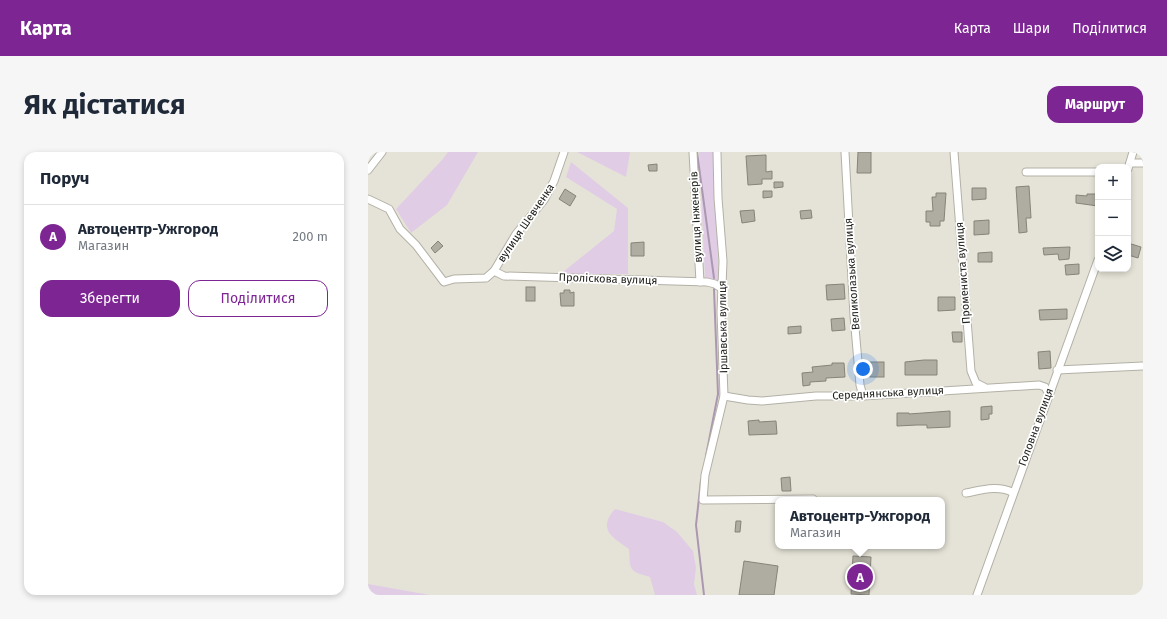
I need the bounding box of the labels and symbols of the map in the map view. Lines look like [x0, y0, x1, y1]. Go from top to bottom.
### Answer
street label: вулиця Інженерів [687, 171, 705, 263]
street label: вулиця Шевченка [495, 181, 557, 265]
street label: Великолазька вулиця [842, 218, 862, 330]
street label: Промениста вулиця [953, 221, 973, 325]
street label: Проліскова вулиця [558, 271, 658, 287]
street label: Іршавська вулиця [716, 280, 730, 374]
your location [853, 359, 873, 379]
street label: Середнянська вулиця [832, 384, 944, 402]
street label: Головна вулиця [1016, 386, 1056, 468]
pin: A [847, 562, 873, 592]

